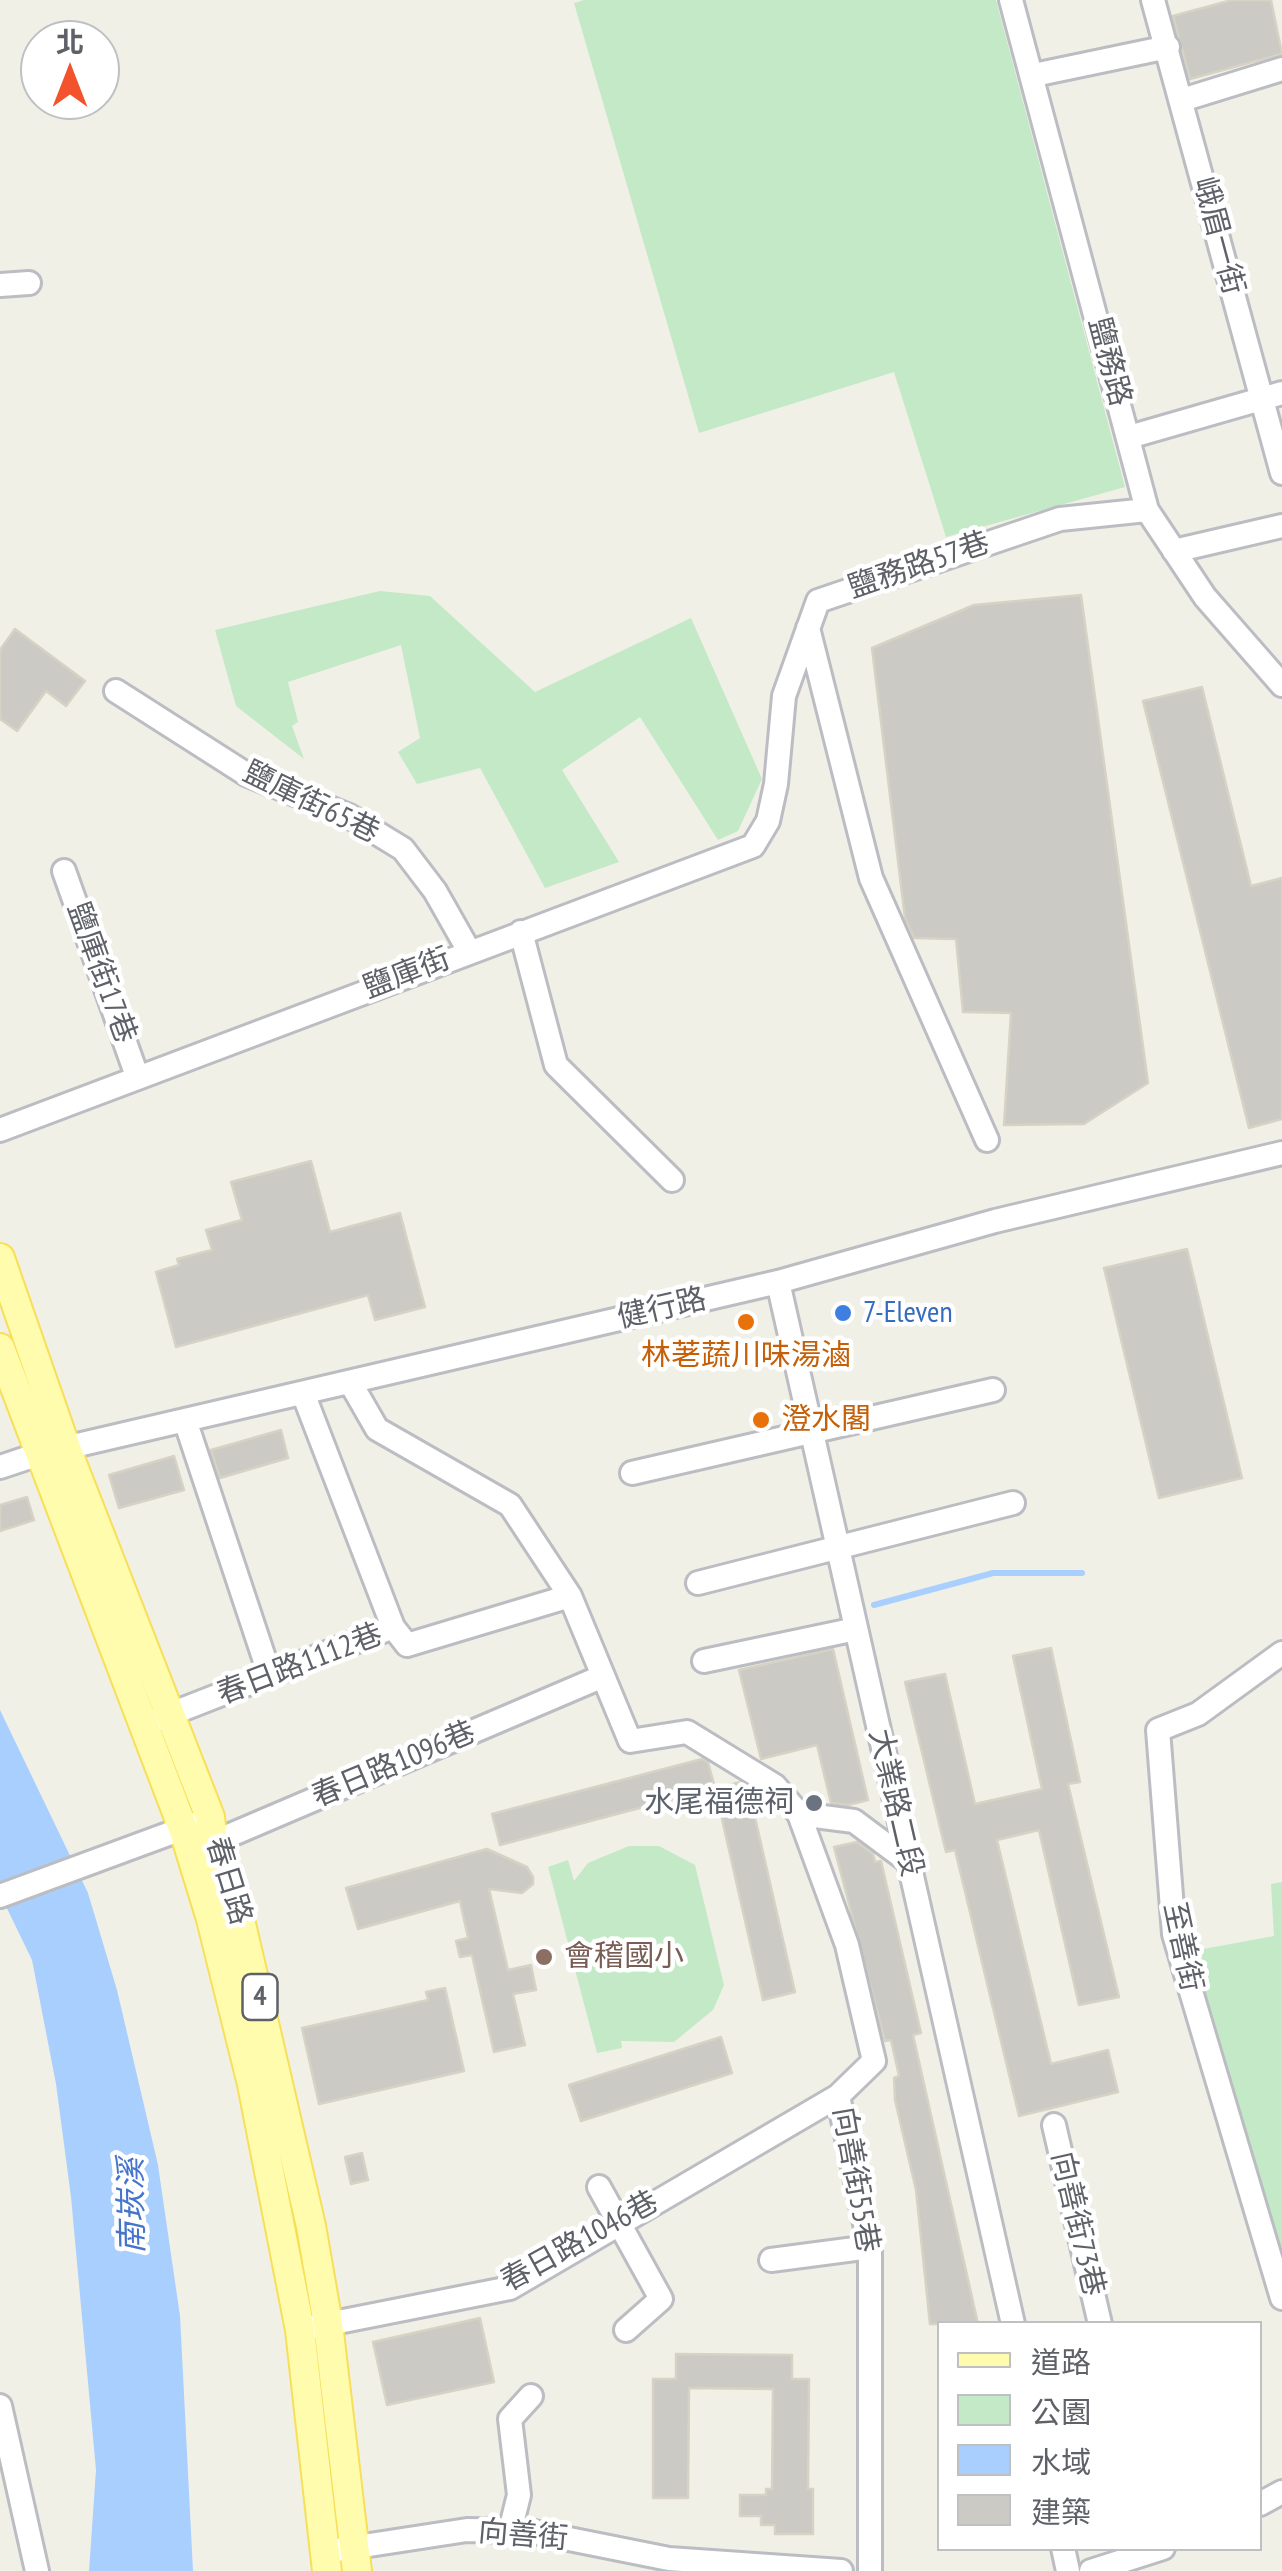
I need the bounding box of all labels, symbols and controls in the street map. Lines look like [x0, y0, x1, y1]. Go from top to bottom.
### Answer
north arrow [20, 20, 120, 120]
text: 北 [56, 23, 84, 60]
street label: 峨眉一街 [1185, 173, 1251, 299]
street label: 鹽務路 [1080, 314, 1138, 410]
street label: 鹽務路57巷 [844, 525, 994, 607]
street label: 鹽庫街65巷 [237, 755, 385, 851]
street label: 鹽庫街17巷 [59, 898, 143, 1048]
street label: 鹽庫街 [359, 941, 455, 1007]
street label: 健行路 [614, 1281, 710, 1337]
place label: 7-Eleven [863, 1295, 953, 1331]
marker: 7-Eleven [832, 1302, 854, 1324]
marker: 林荖蔬川味湯滷 [735, 1311, 757, 1333]
place label: 林荖蔬川味湯滷 [641, 1338, 851, 1374]
place label: 澄水閣 [781, 1402, 871, 1438]
marker: 澄水閣 [750, 1409, 772, 1431]
street label: 春日路1112巷 [212, 1617, 388, 1713]
street label: 春日路1096巷 [307, 1714, 481, 1816]
street label: 大業路二段 [861, 1726, 929, 1880]
place label: 水尾福德祠 [644, 1785, 794, 1821]
marker: 水尾福德祠 [803, 1792, 825, 1814]
street label: 春日路 [198, 1833, 258, 1929]
street label: 至善街 [1155, 1899, 1209, 1995]
place label: 會稽國小 [564, 1939, 684, 1975]
marker: 會稽國小 [533, 1946, 555, 1968]
road number: 4 [242, 1974, 278, 2020]
street label: 向善街55巷 [825, 2104, 885, 2256]
street label: 向善街73巷 [1043, 2148, 1111, 2300]
water label: 南崁溪 [113, 2158, 153, 2254]
street label: 春日路1046巷 [495, 2184, 665, 2300]
legend [937, 2321, 1262, 2551]
text: 道路 [1031, 2342, 1091, 2381]
text: 公園 [1031, 2392, 1091, 2431]
text: 水域 [1031, 2442, 1091, 2481]
text: 建築 [1031, 2492, 1091, 2531]
street label: 向善街 [477, 2514, 569, 2558]

